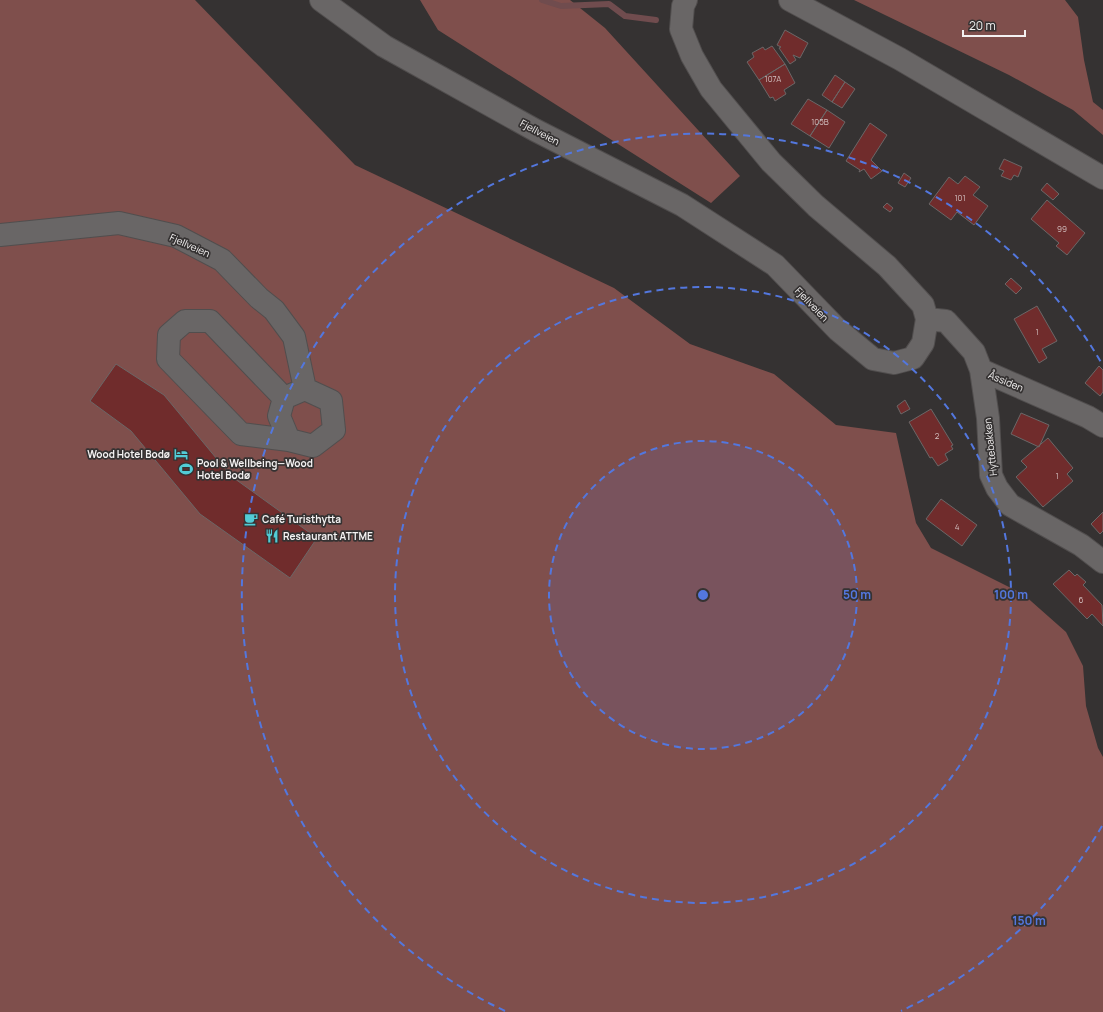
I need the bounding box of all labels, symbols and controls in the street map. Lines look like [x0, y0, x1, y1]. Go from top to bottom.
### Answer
scale bar [963, 12, 1025, 38]
text: 20 m [969, 17, 996, 34]
house number: 107A [765, 73, 781, 84]
street label: Fjellveien [518, 116, 562, 148]
house number: 105B [811, 116, 829, 127]
house number: 101 [954, 192, 966, 203]
house number: 99 [1057, 223, 1067, 234]
street label: Fjellveien [168, 230, 212, 260]
street label: Fjellveien [792, 284, 832, 324]
house number: 1 [1035, 326, 1039, 337]
street label: Åssiden [986, 367, 1026, 395]
street label: Hyttebakken [980, 417, 1000, 477]
house number: 2 [935, 430, 940, 441]
hotel icon: Wood Hotel Bodø [173, 446, 189, 462]
place label: Wood Hotel Bodø [87, 447, 170, 461]
place label: Pool & Wellbeing—Wood Hotel Bodø [197, 456, 313, 482]
sports icon: Pool & Wellbeing—Wood Hotel Bodø [178, 461, 194, 477]
house number: 1 [1055, 470, 1059, 481]
cafe icon: Café Turisthytta [243, 511, 259, 527]
place label: Café Turisthytta [262, 512, 341, 526]
house number: 4 [955, 521, 960, 532]
restaurant icon: Restaurant ATTME [264, 528, 280, 544]
place label: Restaurant ATTME [283, 529, 373, 543]
text: 50 m [843, 586, 871, 603]
text: 100 m [994, 586, 1028, 603]
centre of rings [696, 588, 710, 602]
house number: 6 [1079, 594, 1084, 605]
text: 150 m [1012, 912, 1046, 929]

